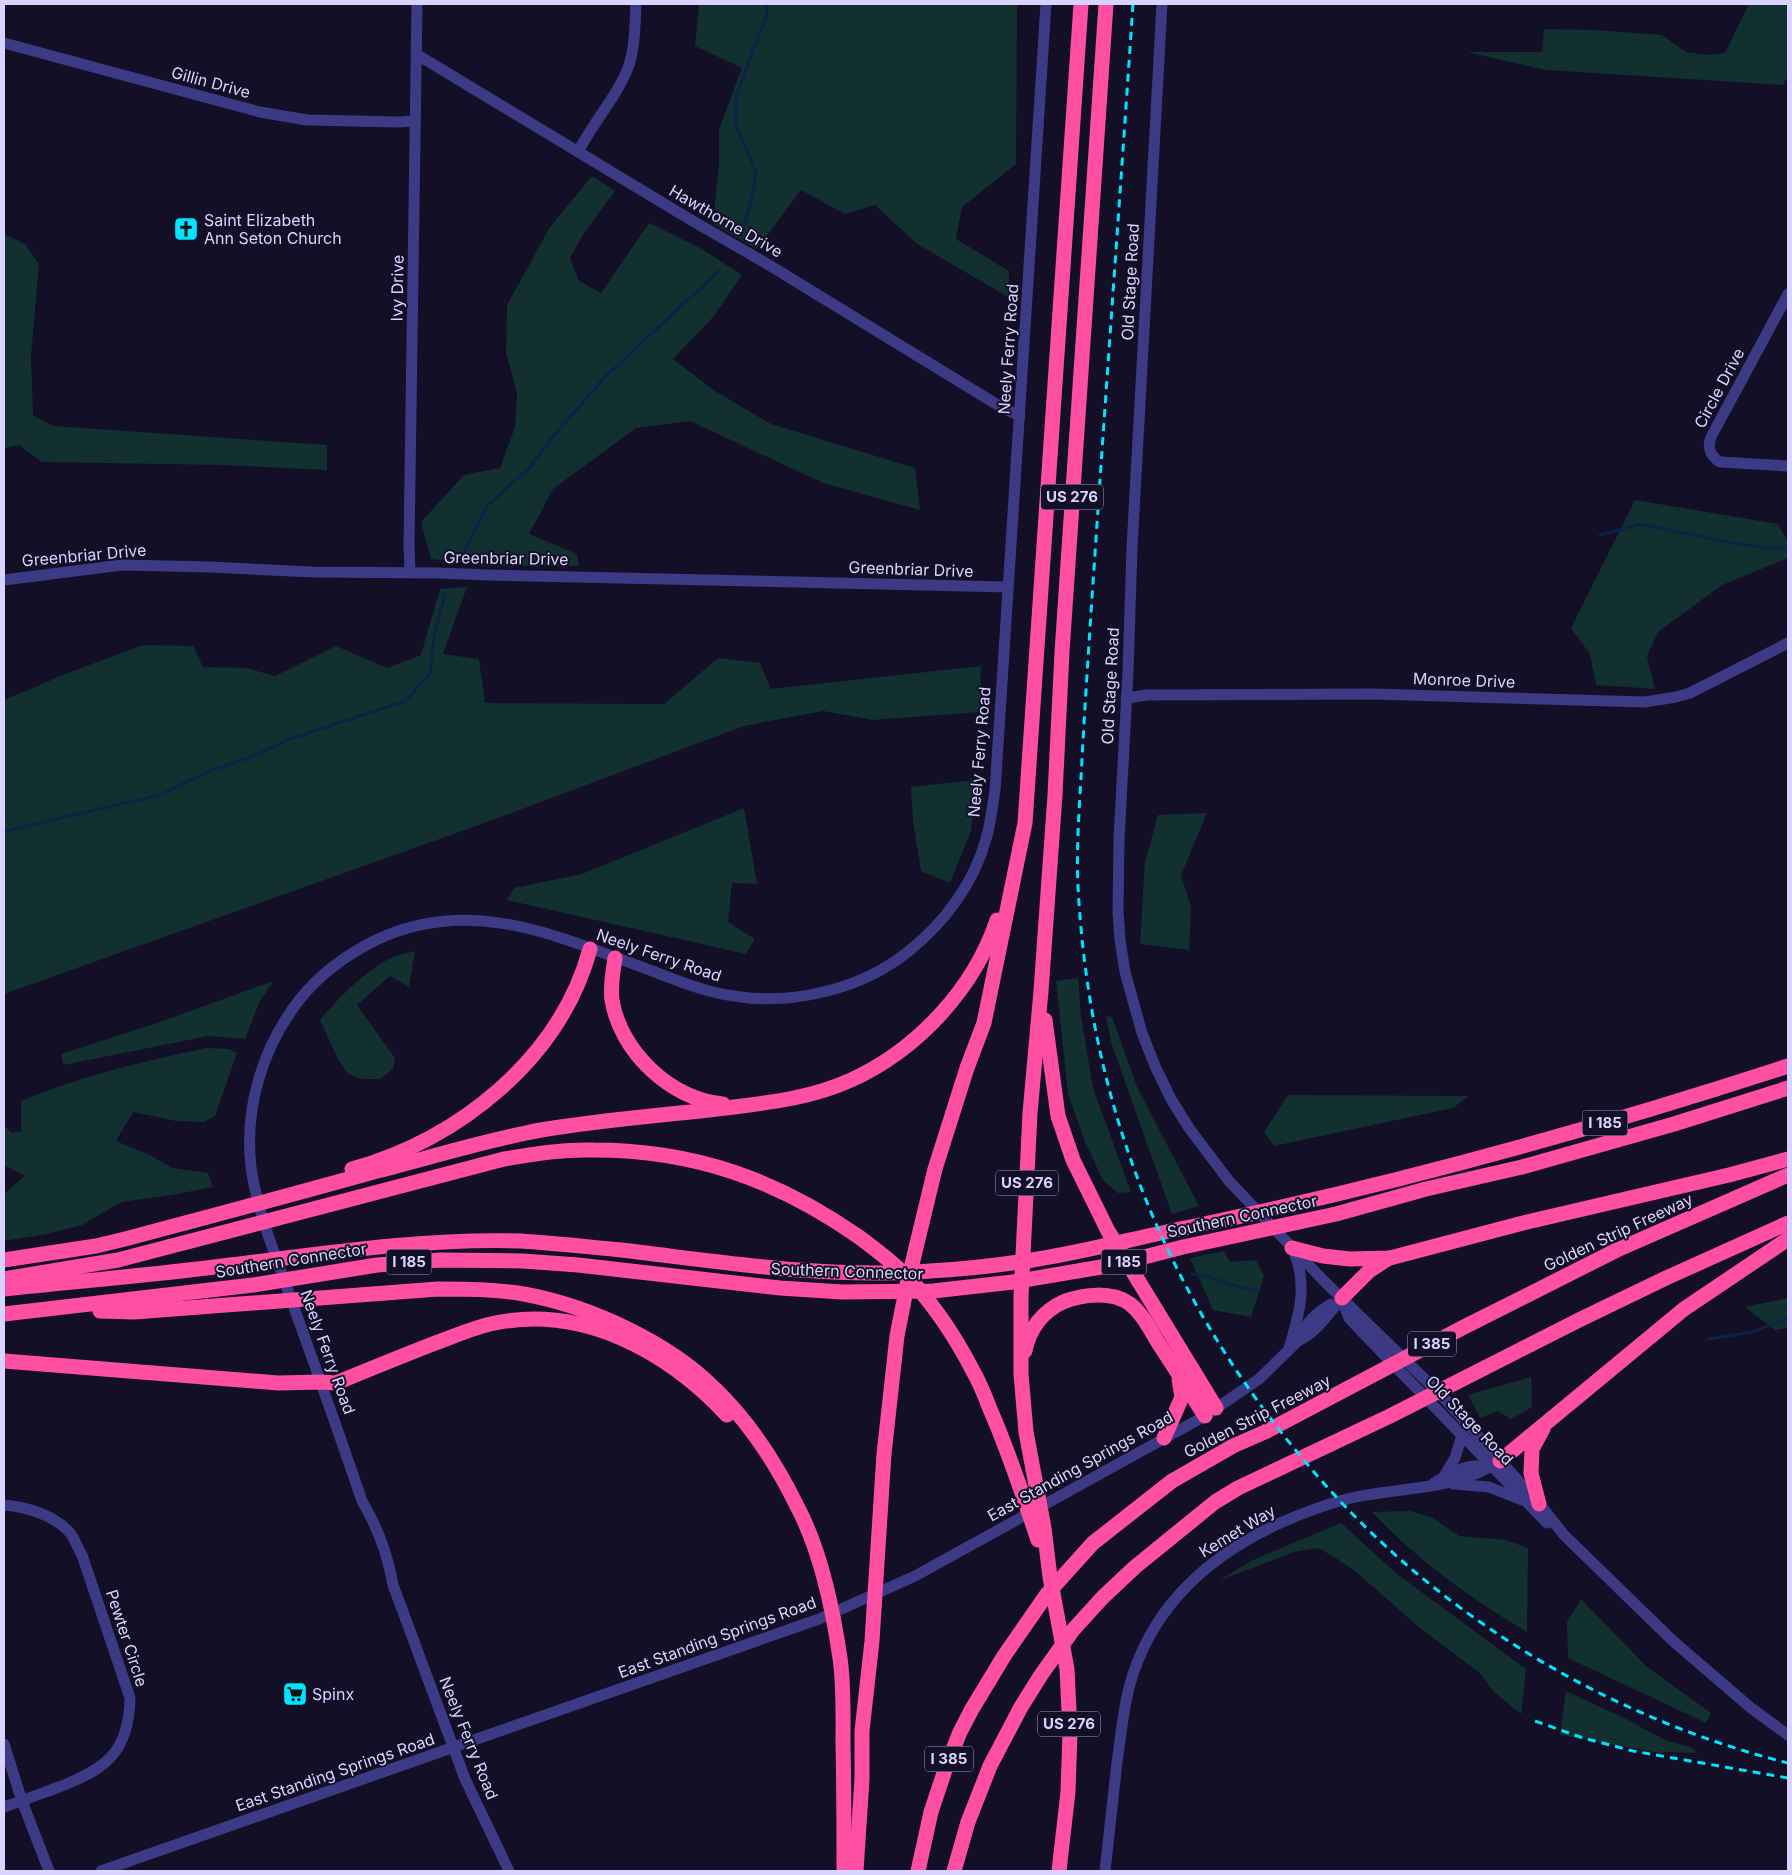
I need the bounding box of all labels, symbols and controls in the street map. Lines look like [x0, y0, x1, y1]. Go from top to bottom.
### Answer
street label: Gillin Drive [169, 62, 253, 102]
street label: Hawthorne Drive [666, 180, 786, 262]
place label: Saint Elizabeth Ann Seton Church [204, 210, 342, 248]
church icon: Saint Elizabeth Ann Seton Church [173, 216, 199, 242]
street label: Old Stage Road [1117, 223, 1143, 341]
street label: Ivy Drive [386, 255, 408, 321]
street label: Neely Ferry Road [993, 283, 1023, 415]
street label: Circle Drive [1690, 345, 1748, 431]
road number: US 276 [1041, 484, 1103, 510]
street label: Greenbriar Drive [21, 540, 147, 570]
street label: Greenbriar Drive [443, 547, 569, 569]
street label: Greenbriar Drive [848, 557, 974, 581]
street label: Old Stage Road [1097, 627, 1123, 745]
street label: Monroe Drive [1412, 668, 1516, 692]
street label: Neely Ferry Road [963, 686, 995, 818]
street label: Neely Ferry Road [594, 924, 724, 986]
road number: I 185 [1582, 1110, 1628, 1136]
road number: US 276 [996, 1170, 1058, 1196]
street label: Golden Strip Freeway [1540, 1189, 1696, 1275]
street label: Southern Connector [1165, 1190, 1319, 1242]
street label: Southern Connector [214, 1238, 368, 1282]
road number: I 185 [386, 1250, 432, 1274]
road number: I 185 [1102, 1250, 1146, 1274]
street label: Southern Connector [770, 1258, 924, 1284]
street label: Neely Ferry Road [296, 1287, 360, 1417]
road number: I 385 [1408, 1332, 1456, 1356]
street label: Golden Strip Freeway [1180, 1370, 1334, 1462]
street label: Old Stage Road [1422, 1371, 1518, 1469]
street label: East Standing Springs Road [984, 1407, 1176, 1525]
street label: Kemet Way [1195, 1500, 1279, 1562]
street label: Pewter Circle [102, 1587, 152, 1689]
street label: East Standing Springs Road [615, 1592, 819, 1682]
street label: Neely Ferry Road [435, 1674, 503, 1802]
supermarket icon: Spinx [282, 1681, 308, 1707]
place label: Spinx [312, 1684, 354, 1704]
road number: US 276 [1038, 1712, 1100, 1736]
street label: East Standing Springs Road [233, 1728, 437, 1816]
road number: I 385 [925, 1746, 973, 1772]

